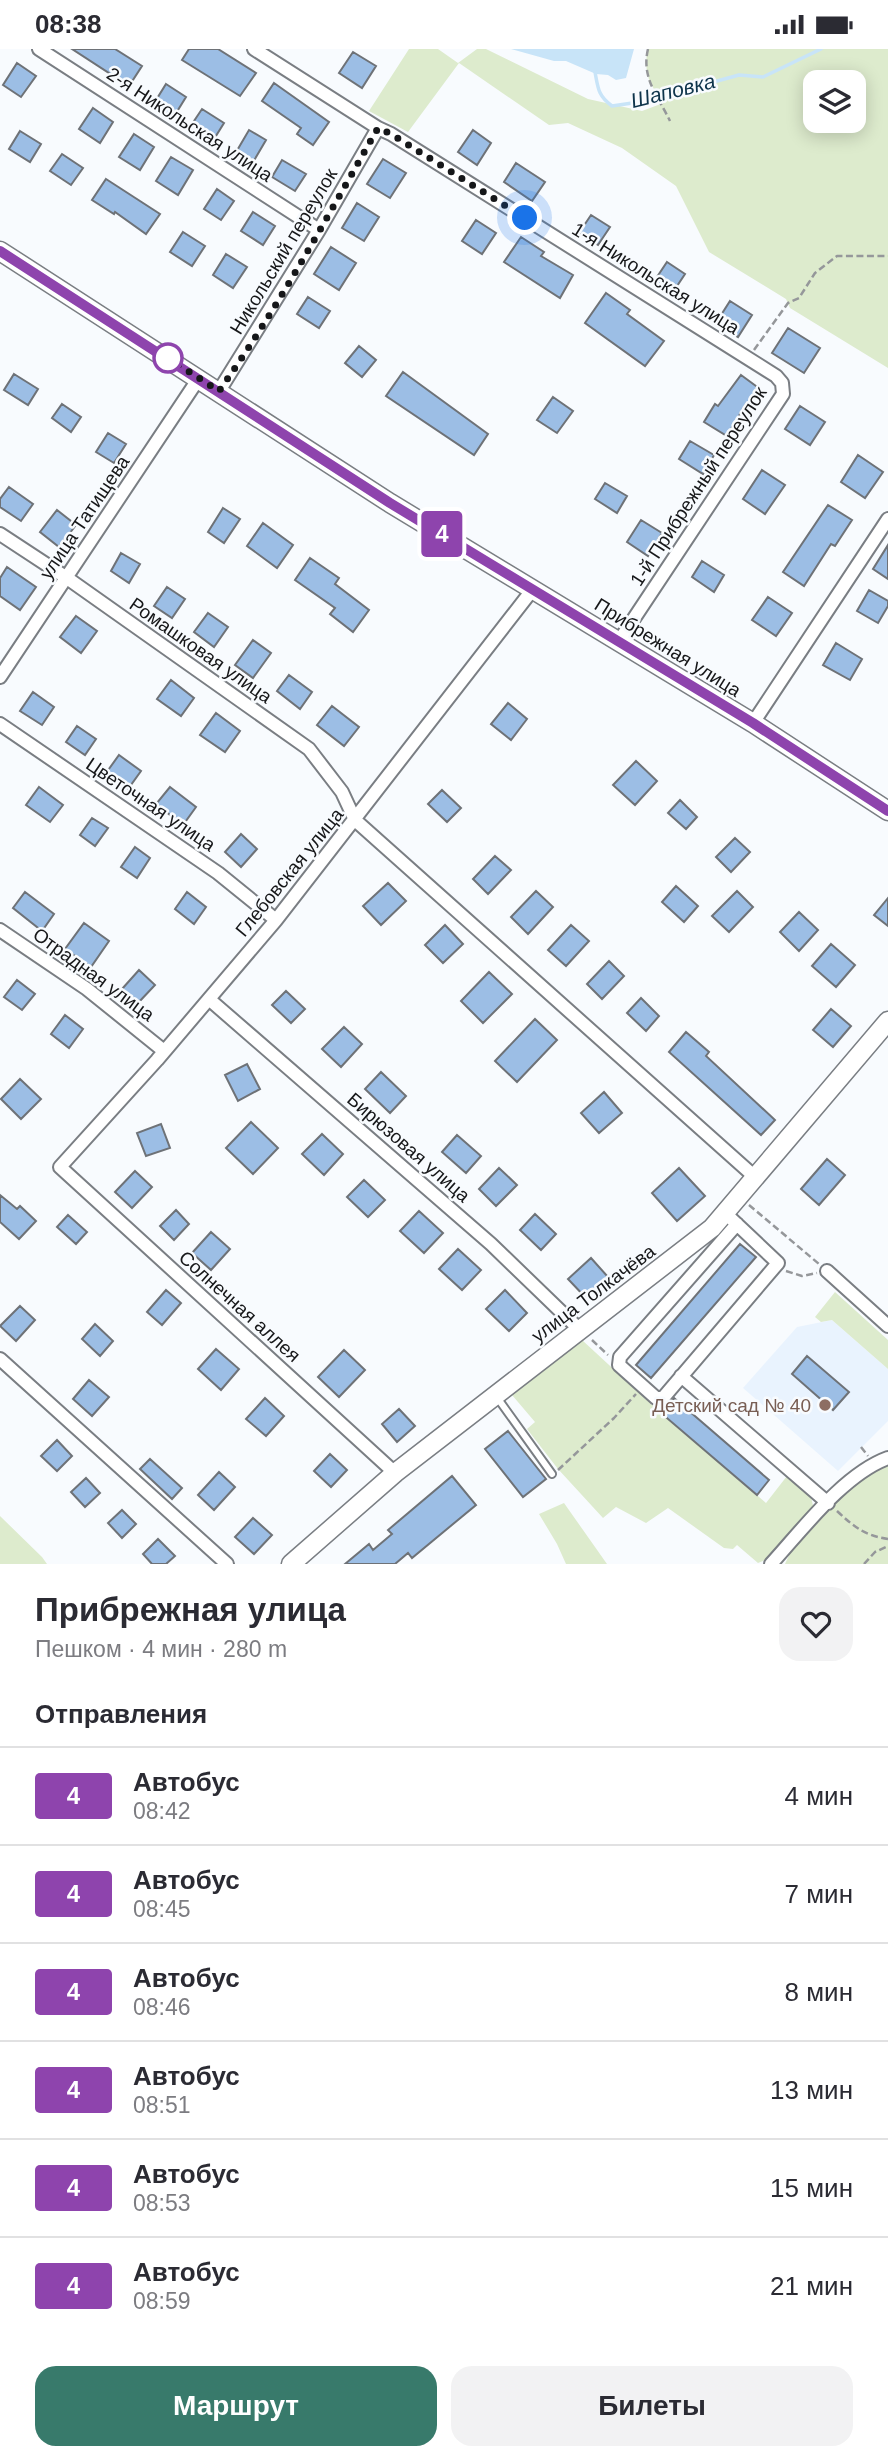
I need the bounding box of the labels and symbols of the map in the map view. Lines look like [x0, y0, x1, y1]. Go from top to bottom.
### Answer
street label: 2-я Никольская улица [103, 63, 277, 186]
water label: Шаповка [628, 69, 718, 112]
street label: Никольский переулок [226, 164, 342, 338]
your location [507, 200, 542, 235]
street label: 1-я Никольская улица [568, 218, 744, 339]
unlabelled marker [153, 343, 183, 373]
street label: 1-й Прибрежный переулок [626, 382, 771, 590]
street label: улица Татищева [35, 451, 134, 583]
line badge: 4 [419, 511, 465, 557]
street label: Ромашковая улица [126, 593, 276, 708]
street label: Прибрежная улица [591, 594, 745, 701]
street label: Цветочная улица [82, 753, 220, 856]
street label: Глебовская улица [231, 804, 348, 941]
street label: Отрадная улица [29, 923, 159, 1026]
street label: Бирюзовая улица [343, 1089, 474, 1206]
street label: улица Толкачёва [528, 1240, 659, 1347]
street label: Солнечная аллея [175, 1247, 304, 1366]
place label: Детский сад № 40 [652, 1395, 811, 1416]
marker: Детский сад № 40 [817, 1397, 833, 1413]

